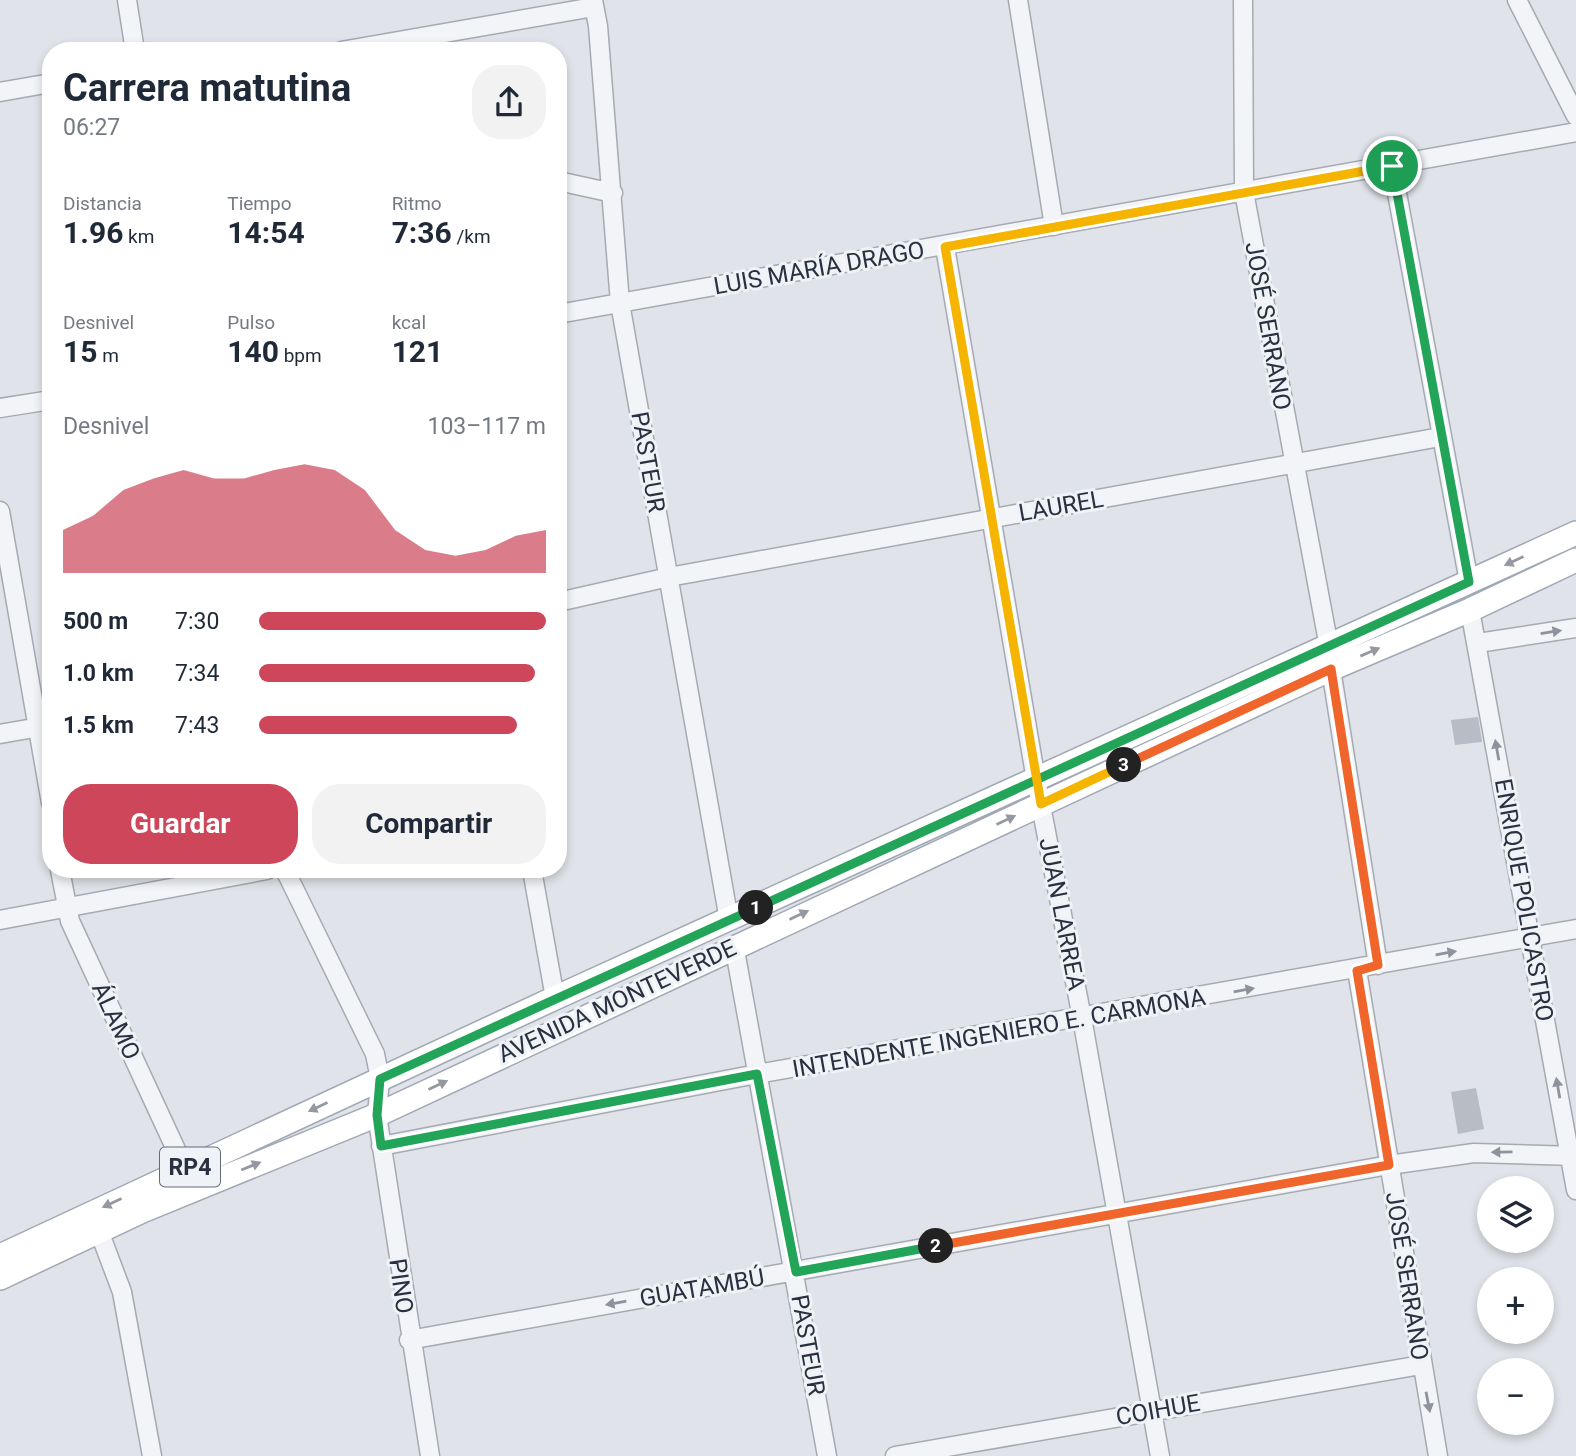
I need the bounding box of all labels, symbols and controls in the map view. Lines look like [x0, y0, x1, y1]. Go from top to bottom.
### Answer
button: share [472, 65, 546, 139]
text: Carrera matutina [63, 66, 351, 110]
text: 06:27 [63, 114, 120, 141]
pin [1362, 136, 1422, 196]
icon: arrive [1373, 147, 1411, 185]
text: Distancia [63, 192, 142, 215]
text: Tiempo [227, 192, 292, 215]
text: Ritmo [392, 192, 442, 215]
text: 1.96 [63, 215, 123, 250]
text: 14:54 [227, 215, 305, 250]
text: 7:36 [392, 215, 452, 250]
text: km [123, 225, 154, 248]
text: /km [452, 225, 491, 248]
street label: LUIS MARÍA DRAGO [711, 236, 927, 300]
street label: JOSÉ SERRANO [1239, 240, 1297, 412]
text: Desnivel [63, 311, 134, 334]
text: Pulso [227, 311, 275, 334]
text: kcal [392, 311, 426, 334]
text: 15 [63, 334, 97, 369]
text: 140 [227, 334, 279, 369]
text: 121 [392, 334, 443, 369]
text: m [97, 344, 119, 367]
text: bpm [279, 344, 322, 367]
street label: PASTEUR [625, 409, 671, 515]
text: Desnivel [63, 413, 149, 440]
text: 103–117 m [427, 413, 546, 440]
street label: LAUREL [1016, 485, 1106, 527]
one-way arrow [1504, 555, 1524, 567]
text: 500 m [63, 608, 128, 635]
text: 7:30 [175, 608, 219, 635]
one-way arrow [1540, 626, 1562, 637]
one-way arrow [1360, 647, 1381, 658]
text: 1.0 km [63, 660, 134, 687]
text: 7:34 [175, 660, 219, 687]
text: 1.5 km [63, 712, 134, 739]
text: 7:43 [175, 712, 219, 739]
one-way arrow [1491, 739, 1502, 761]
pin: 3 [1106, 748, 1142, 782]
text: 3 [1118, 753, 1129, 776]
street label: ENRIQUE POLICASTRO [1489, 776, 1559, 1024]
button: Guardar [63, 784, 298, 864]
button: Compartir [312, 784, 546, 864]
one-way arrow [996, 814, 1016, 826]
street label: JUAN LARREA [1033, 835, 1091, 993]
pin: 1 [738, 890, 774, 926]
text: 1 [750, 896, 761, 919]
one-way arrow [789, 910, 809, 921]
street label: AVENIDA MONTEVERDE [493, 933, 741, 1069]
one-way arrow [1435, 947, 1457, 958]
street label: ÁLAMO [86, 978, 146, 1064]
street label: INTENDENTE INGENIERO E. CARMONA [790, 983, 1208, 1083]
one-way arrow [1233, 984, 1255, 995]
one-way arrow [1552, 1077, 1563, 1099]
one-way arrow [428, 1080, 448, 1091]
one-way arrow [308, 1101, 328, 1113]
one-way arrow [1490, 1146, 1512, 1158]
road number: RP4 [160, 1148, 220, 1186]
one-way arrow [241, 1161, 262, 1172]
map controls [1477, 1176, 1554, 1435]
button: layers [1477, 1176, 1554, 1253]
street label: JOSÉ SERRANO [1380, 1190, 1434, 1362]
one-way arrow [102, 1198, 122, 1209]
pin: 2 [918, 1228, 954, 1264]
text: 2 [930, 1234, 941, 1257]
street label: PINO [383, 1257, 419, 1315]
street label: GUATAMBÚ [637, 1263, 767, 1313]
button: + [1477, 1267, 1554, 1344]
street label: PASTEUR [785, 1292, 831, 1398]
one-way arrow [605, 1298, 627, 1309]
button: − [1477, 1358, 1554, 1435]
street label: COIHUE [1114, 1389, 1202, 1431]
one-way arrow [1422, 1391, 1433, 1413]

